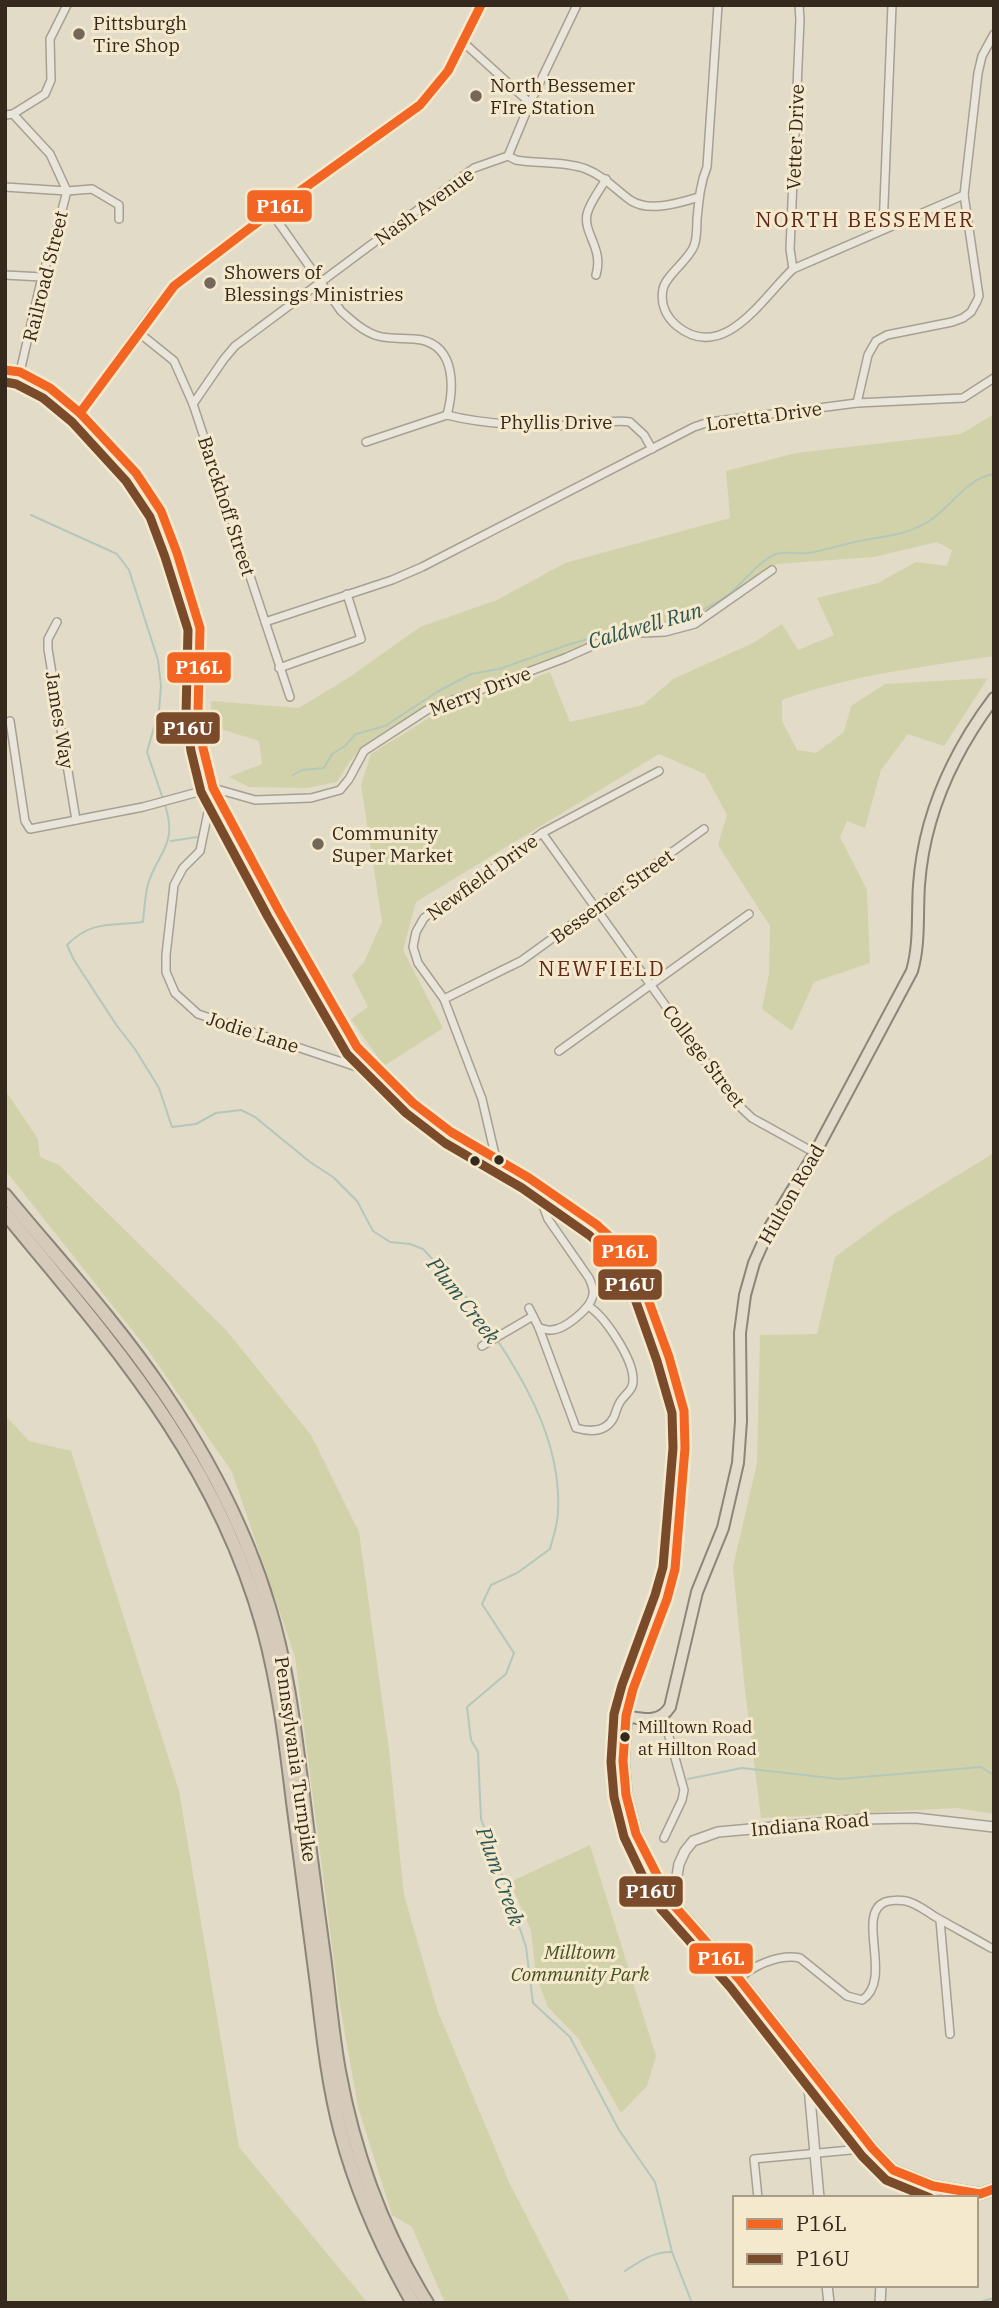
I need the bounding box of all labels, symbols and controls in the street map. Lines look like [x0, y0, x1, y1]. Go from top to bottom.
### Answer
place label: Pittsburgh Tire Shop [93, 11, 187, 57]
marker: Pittsburgh Tire Shop [71, 26, 87, 42]
place label: North Bessemer FIre Station [490, 73, 636, 119]
street label: Vetter Drive [781, 84, 809, 190]
marker: North Bessemer FIre Station [468, 88, 484, 104]
street label: Nash Avenue [369, 162, 479, 250]
line badge: P16L [246, 189, 313, 223]
text: P16L [256, 194, 304, 218]
district label: NORTH BESSEMER [755, 205, 975, 233]
street label: Railroad Street [17, 208, 73, 344]
place label: Showers of Blessings Ministries [224, 260, 404, 306]
marker: Showers of Blessings Ministries [202, 275, 218, 291]
street label: Loretta Drive [705, 396, 823, 436]
street label: Phyllis Drive [500, 410, 612, 434]
street label: Barckhoff Street [193, 433, 261, 579]
water label: Caldwell Run [585, 595, 706, 655]
line badge: P16L [166, 651, 232, 684]
text: P16L [175, 655, 223, 679]
street label: Merry Drive [426, 661, 534, 721]
street label: James Way [40, 669, 80, 771]
line badge: P16U [155, 711, 221, 745]
text: P16U [163, 716, 213, 740]
place label: Community Super Market [332, 821, 453, 867]
street label: Newfield Drive [422, 829, 542, 925]
marker: Community Super Market [310, 836, 326, 852]
street label: Bessemer Street [546, 843, 678, 949]
district label: NEWFIELD [538, 954, 666, 982]
street label: College Street [658, 1000, 751, 1112]
street label: Jodie Lane [204, 1006, 302, 1058]
street label: Hulton Road [753, 1140, 829, 1248]
unlabelled marker [492, 1153, 506, 1167]
unlabelled marker [468, 1154, 482, 1168]
line badge: P16L [592, 1234, 658, 1268]
text: P16L [601, 1239, 649, 1263]
water label: Plum Creek [421, 1250, 507, 1350]
line badge: P16U [597, 1268, 663, 1301]
text: P16U [605, 1272, 655, 1296]
street label: Pennsylvania Turnpike [270, 1655, 322, 1863]
place label: Milltown Road at Hillton Road [638, 1716, 757, 1760]
marker: Milltown Road at Hillton Road [618, 1730, 632, 1744]
street label: Indiana Road [750, 1807, 870, 1841]
water label: Plum Creek [470, 1822, 532, 1930]
line badge: P16U [618, 1875, 684, 1908]
text: P16U [626, 1879, 676, 1903]
park label: Milltown Community Park [511, 1940, 650, 1986]
line badge: P16L [688, 1942, 754, 1975]
text: P16L [697, 1946, 745, 1970]
legend [733, 2196, 978, 2287]
text: P16L [796, 2209, 847, 2237]
text: P16U [796, 2244, 850, 2272]

